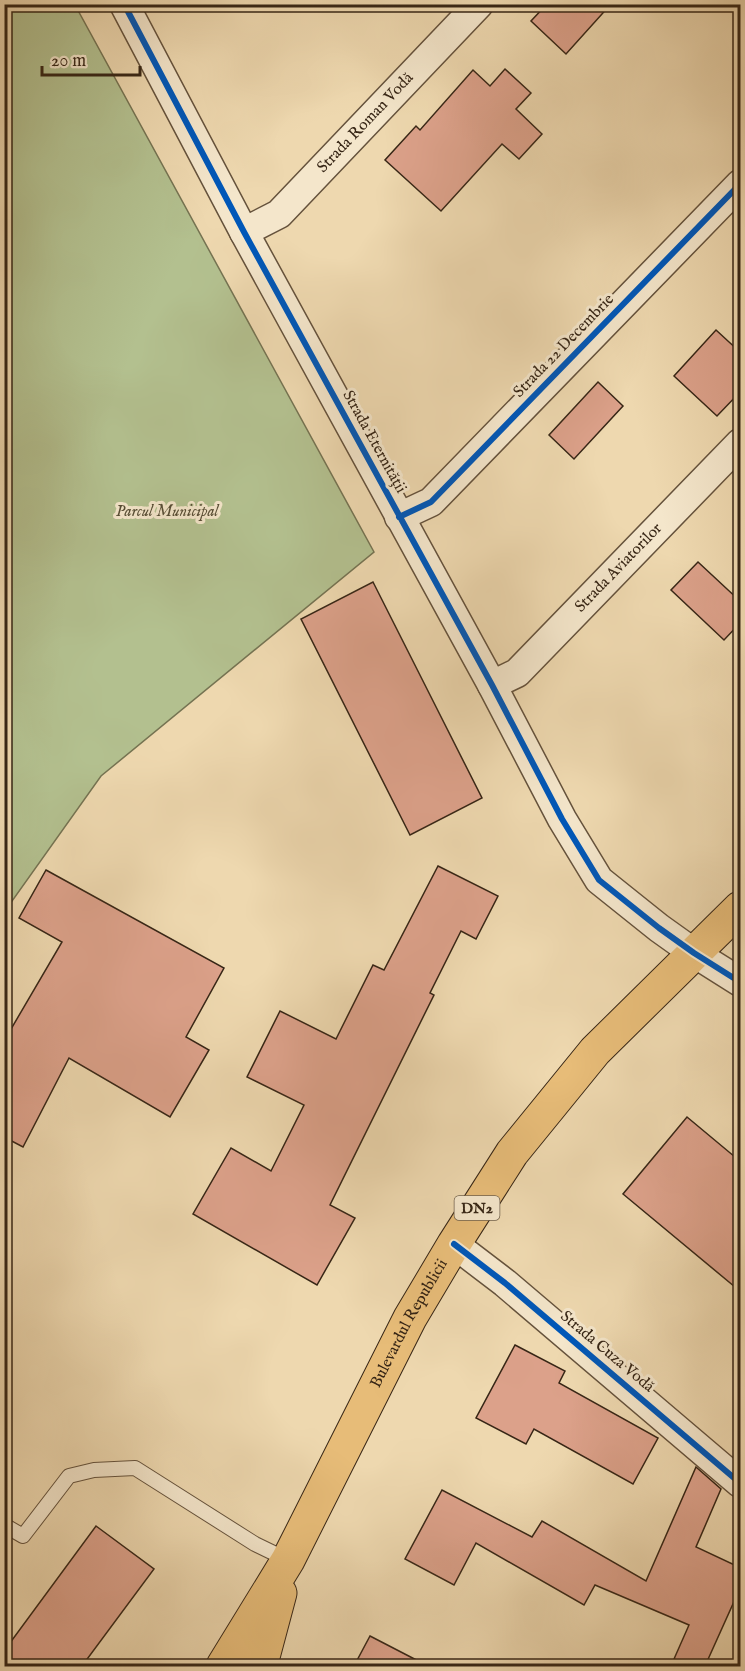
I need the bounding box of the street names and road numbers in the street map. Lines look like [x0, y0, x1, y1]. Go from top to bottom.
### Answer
street label: Strada Roman Vodă [313, 69, 418, 177]
street label: Strada 22 Decembrie [509, 290, 619, 402]
street label: Strada Eternității [338, 387, 410, 497]
street label: Strada Aviatorilor [571, 519, 667, 617]
road number: DN2 [454, 1196, 500, 1220]
street label: Bulevardul Republicii [366, 1256, 453, 1392]
street label: Strada Cuza Vodă [556, 1307, 658, 1397]

